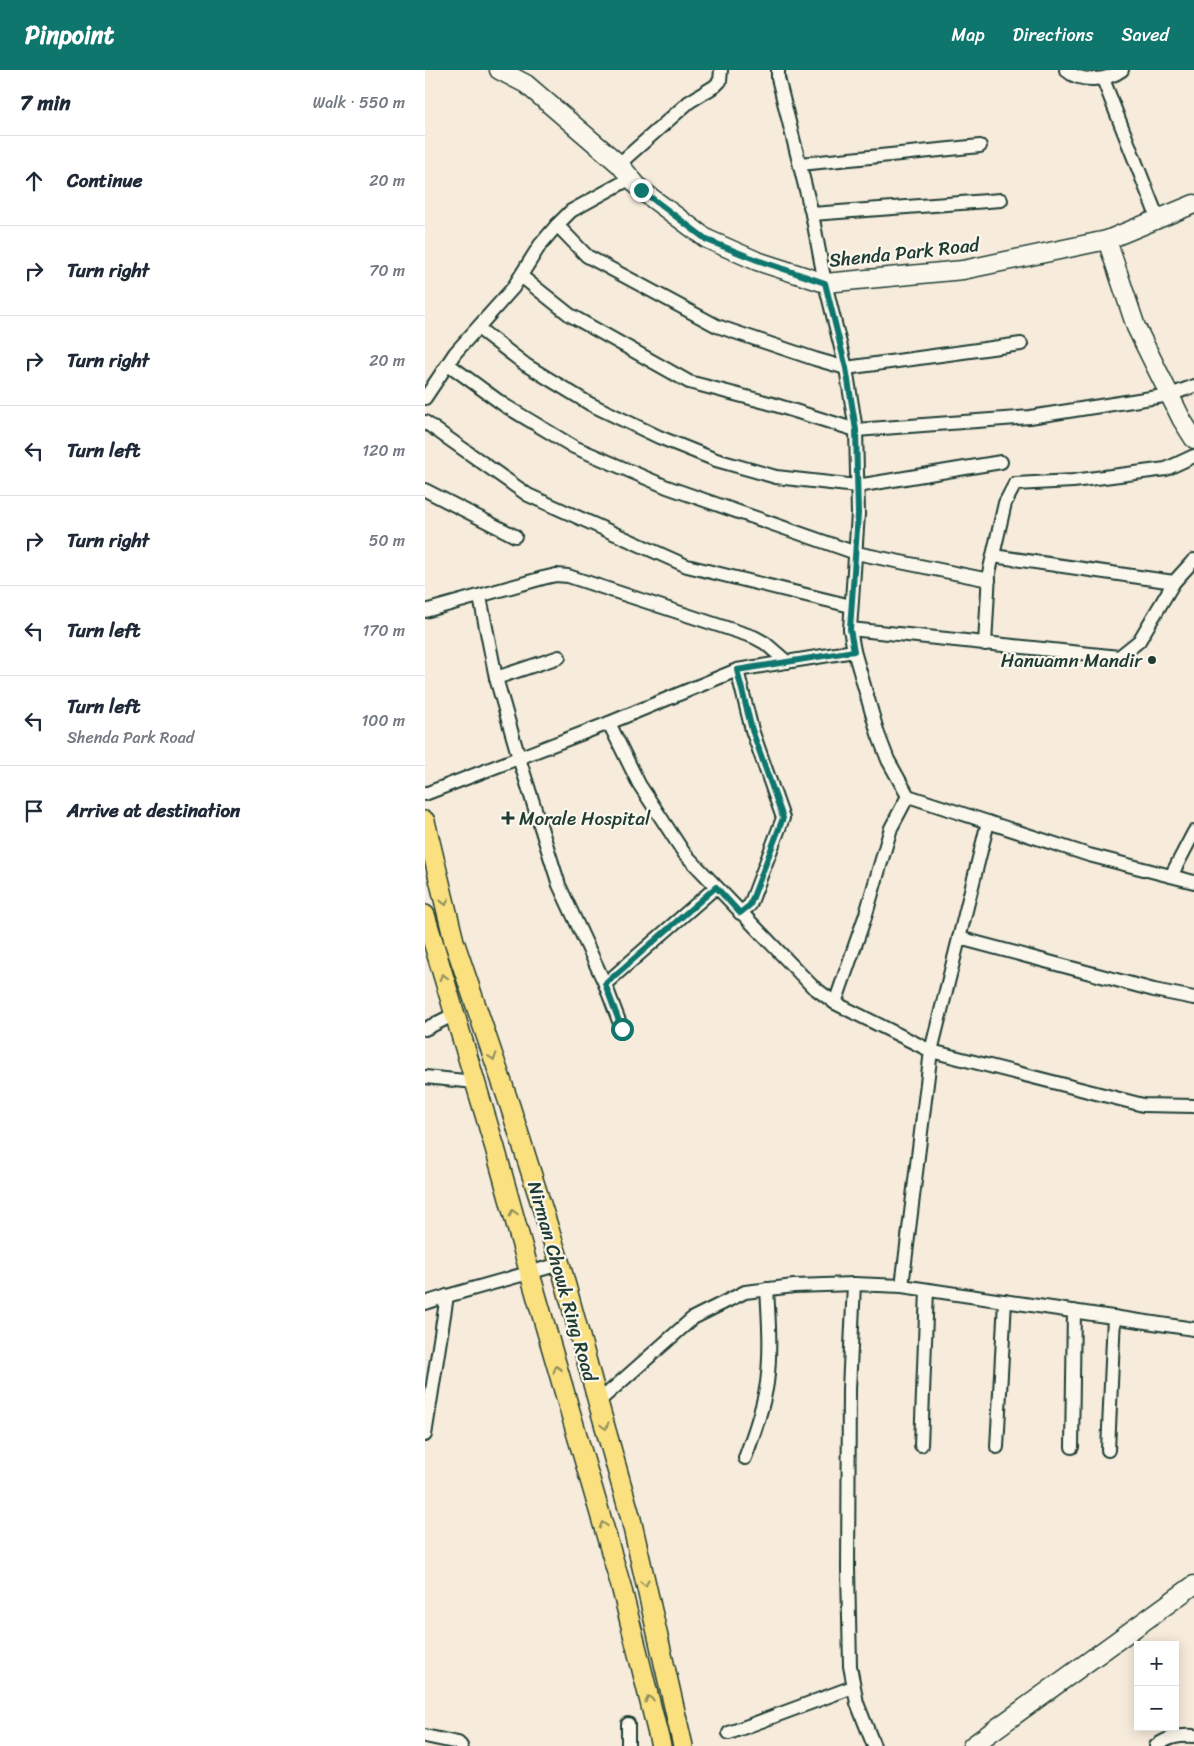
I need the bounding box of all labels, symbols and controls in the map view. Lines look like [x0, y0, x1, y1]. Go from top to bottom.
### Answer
text: Pinpoint [25, 14, 114, 56]
text: Map [952, 19, 985, 51]
text: Directions [1013, 19, 1094, 51]
text: Saved [1122, 19, 1169, 51]
text: 7 min [20, 84, 71, 122]
text: Walk · 550 m [313, 88, 405, 117]
text: Continue [67, 164, 143, 197]
text: 20 m [369, 166, 405, 195]
icon: ahead [20, 167, 48, 195]
route end [630, 179, 653, 202]
street label: Shenda Park Road [827, 228, 983, 277]
text: Turn right [67, 254, 149, 287]
text: 70 m [369, 256, 405, 285]
icon: right [20, 257, 48, 285]
text: Turn right [67, 344, 149, 377]
text: 20 m [369, 346, 405, 375]
icon: right [20, 347, 48, 375]
text: Turn left [67, 434, 140, 467]
text: 120 m [362, 436, 405, 465]
icon: left [20, 437, 48, 465]
text: Turn right [67, 524, 149, 557]
text: 50 m [369, 526, 405, 555]
icon: right [20, 527, 48, 555]
text: Turn left [67, 614, 140, 647]
text: 170 m [362, 616, 405, 645]
icon: left [20, 617, 48, 645]
place label: Hanuamn Mandir [1001, 644, 1143, 677]
marker: Hanuamn Mandir [1146, 654, 1158, 666]
text: Turn left [67, 690, 140, 723]
text: 100 m [361, 706, 405, 735]
icon: left [20, 707, 48, 735]
text: Shenda Park Road [67, 723, 194, 752]
text: Arrive at destination [67, 794, 240, 827]
icon: arrive [20, 797, 48, 825]
place label: Morale Hospital [519, 802, 651, 835]
marker: Morale Hospital [501, 811, 515, 825]
one-way arrow [439, 898, 450, 907]
one-way arrow [439, 973, 449, 981]
route start [611, 1018, 634, 1041]
one-way arrow [488, 1052, 498, 1061]
street label: Nirman Chowk Ring Road [518, 1177, 607, 1387]
one-way arrow [508, 1209, 518, 1217]
one-way arrow [553, 1365, 563, 1373]
one-way arrow [599, 1422, 609, 1430]
one-way arrow [598, 1521, 608, 1529]
one-way arrow [639, 1579, 650, 1588]
map controls [1134, 1641, 1179, 1731]
button: + [1134, 1641, 1179, 1686]
button: − [1134, 1686, 1179, 1731]
one-way arrow [644, 1694, 655, 1703]

